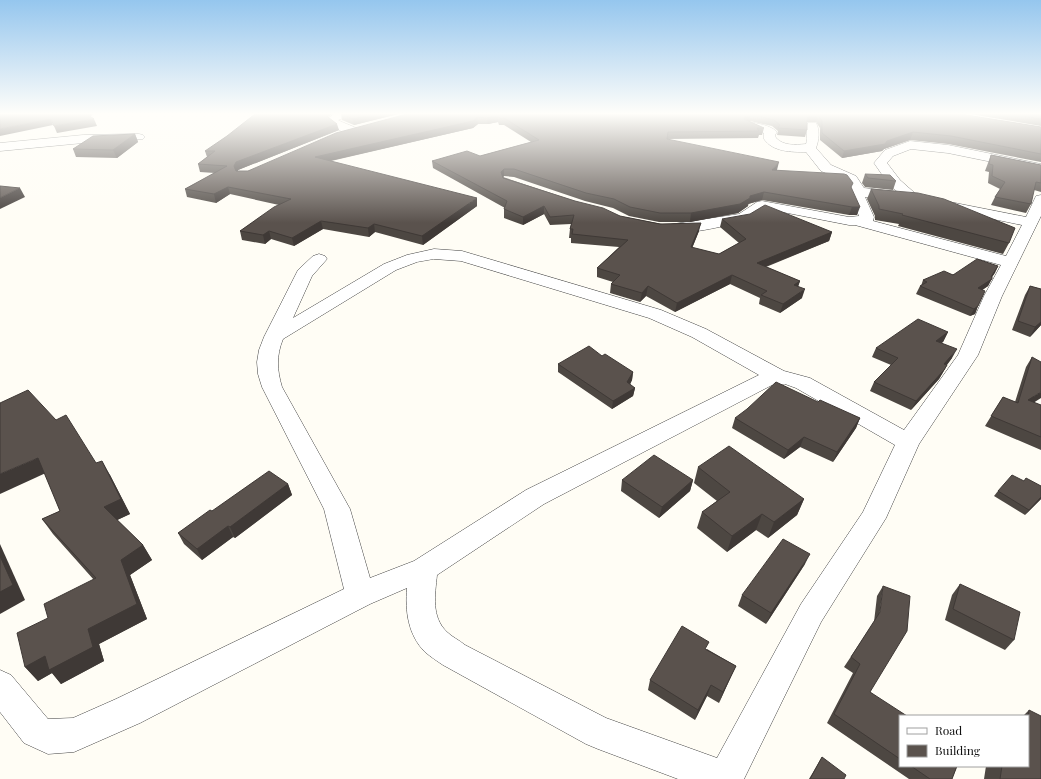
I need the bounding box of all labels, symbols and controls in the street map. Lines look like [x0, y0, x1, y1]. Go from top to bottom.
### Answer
legend [899, 715, 1029, 767]
text: Road [935, 722, 962, 738]
text: Building [935, 742, 981, 758]

